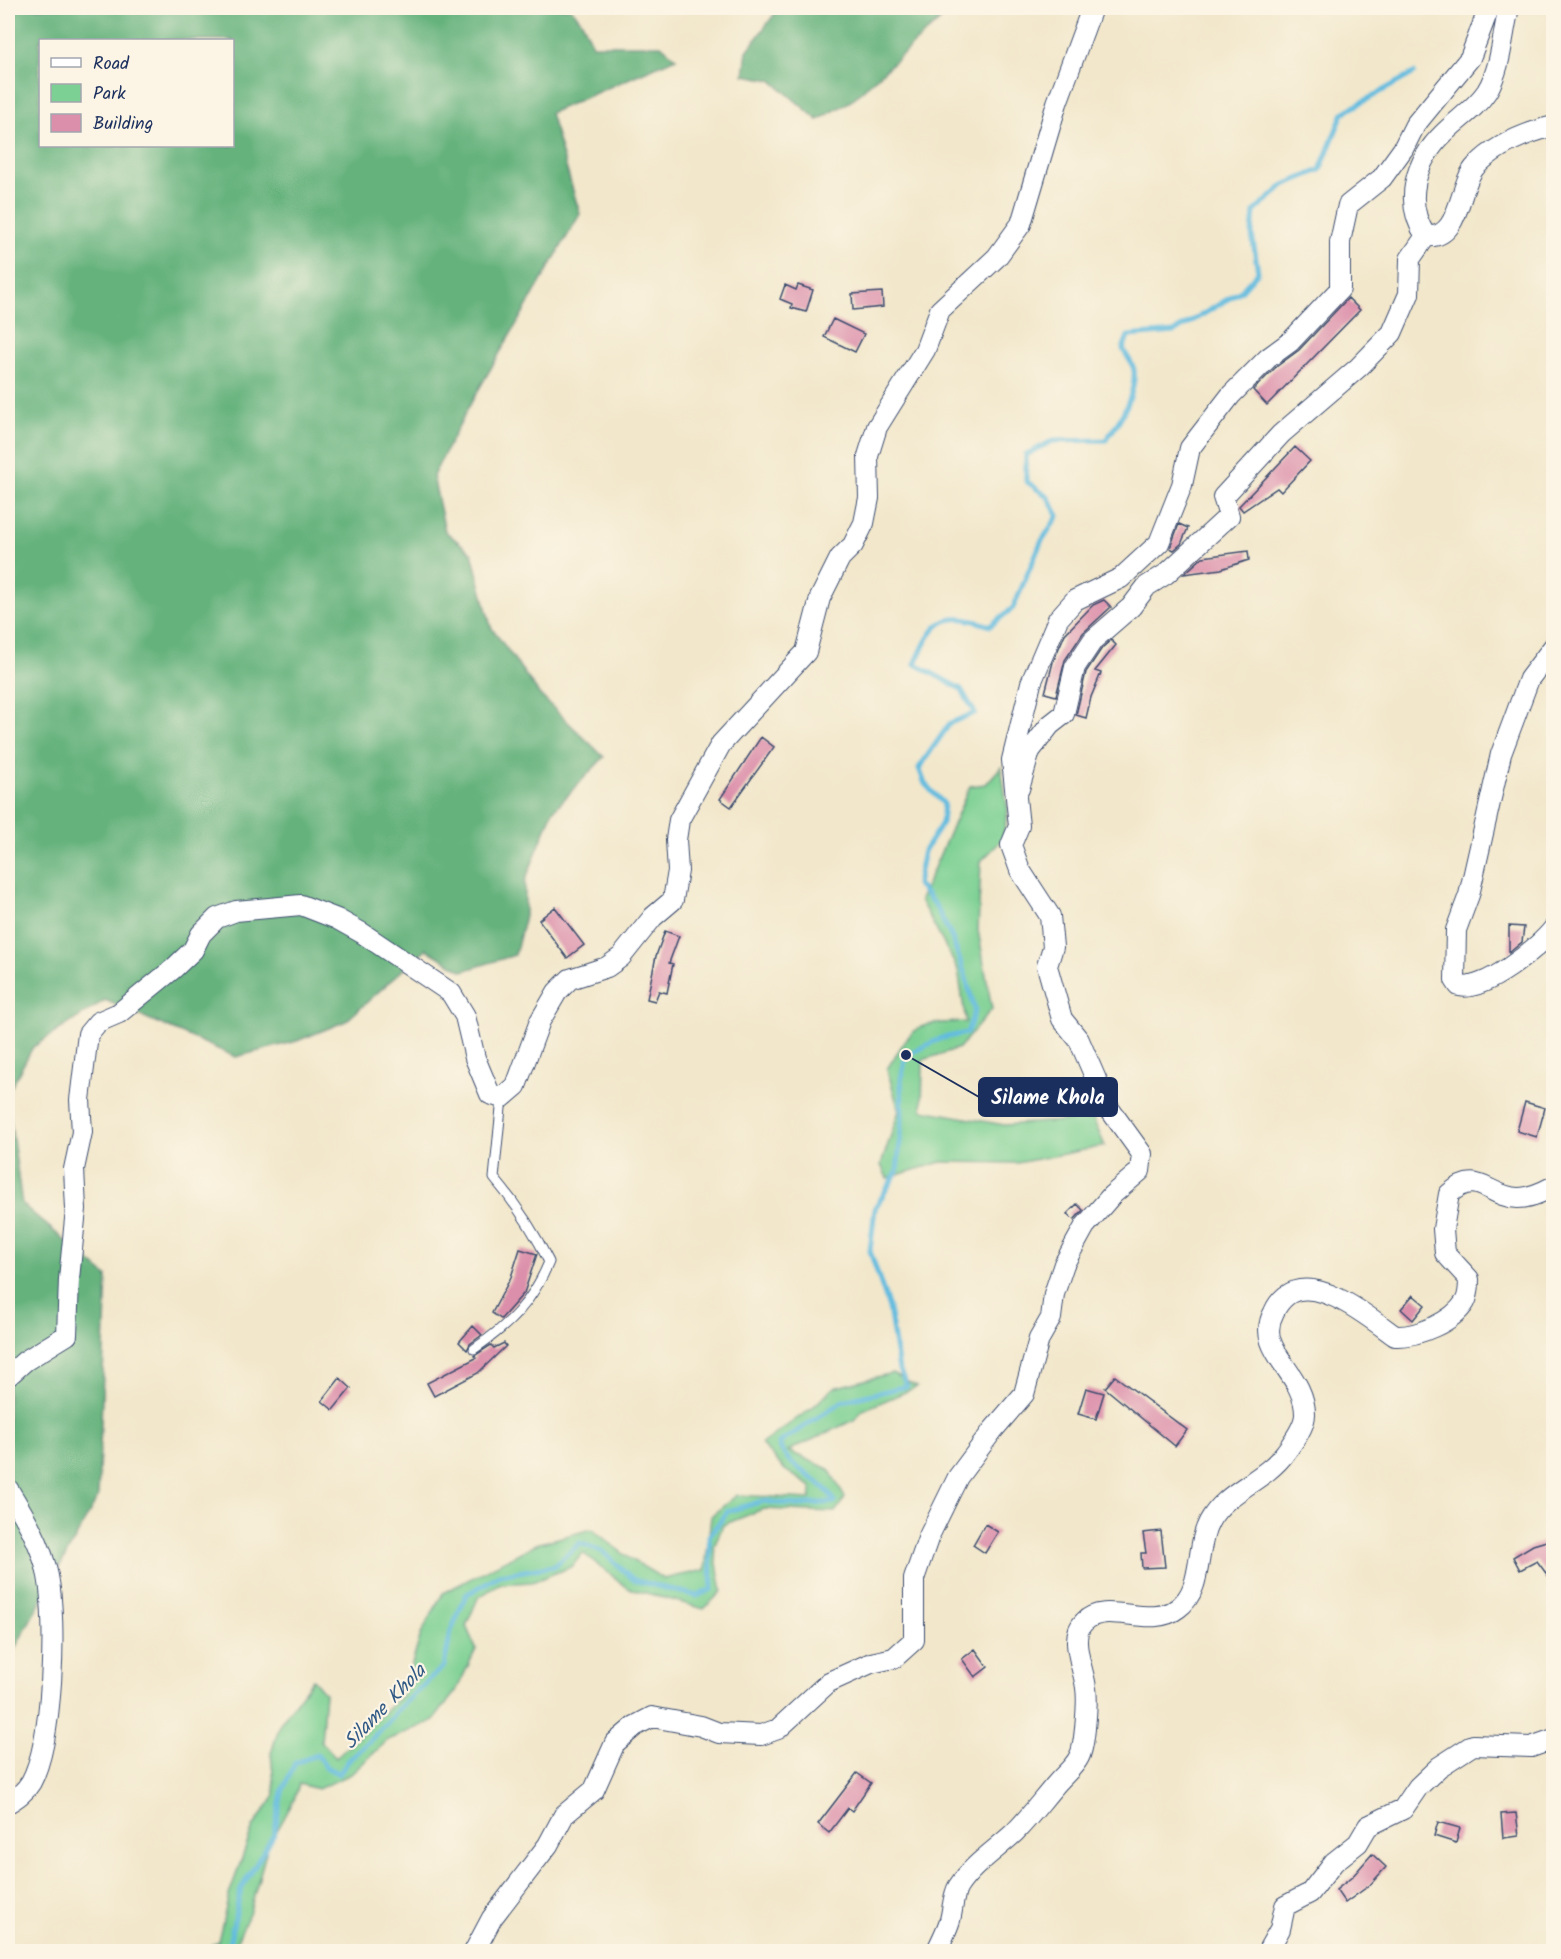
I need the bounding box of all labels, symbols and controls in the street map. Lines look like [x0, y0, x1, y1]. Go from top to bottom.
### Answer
legend [39, 39, 234, 147]
text: Road [93, 50, 130, 79]
text: Park [93, 80, 126, 109]
text: Building [93, 110, 153, 139]
callout: Silame Khola [979, 1078, 1117, 1116]
text: Silame Khola [991, 1083, 1105, 1115]
water label: Silame Khola [336, 1656, 436, 1758]

